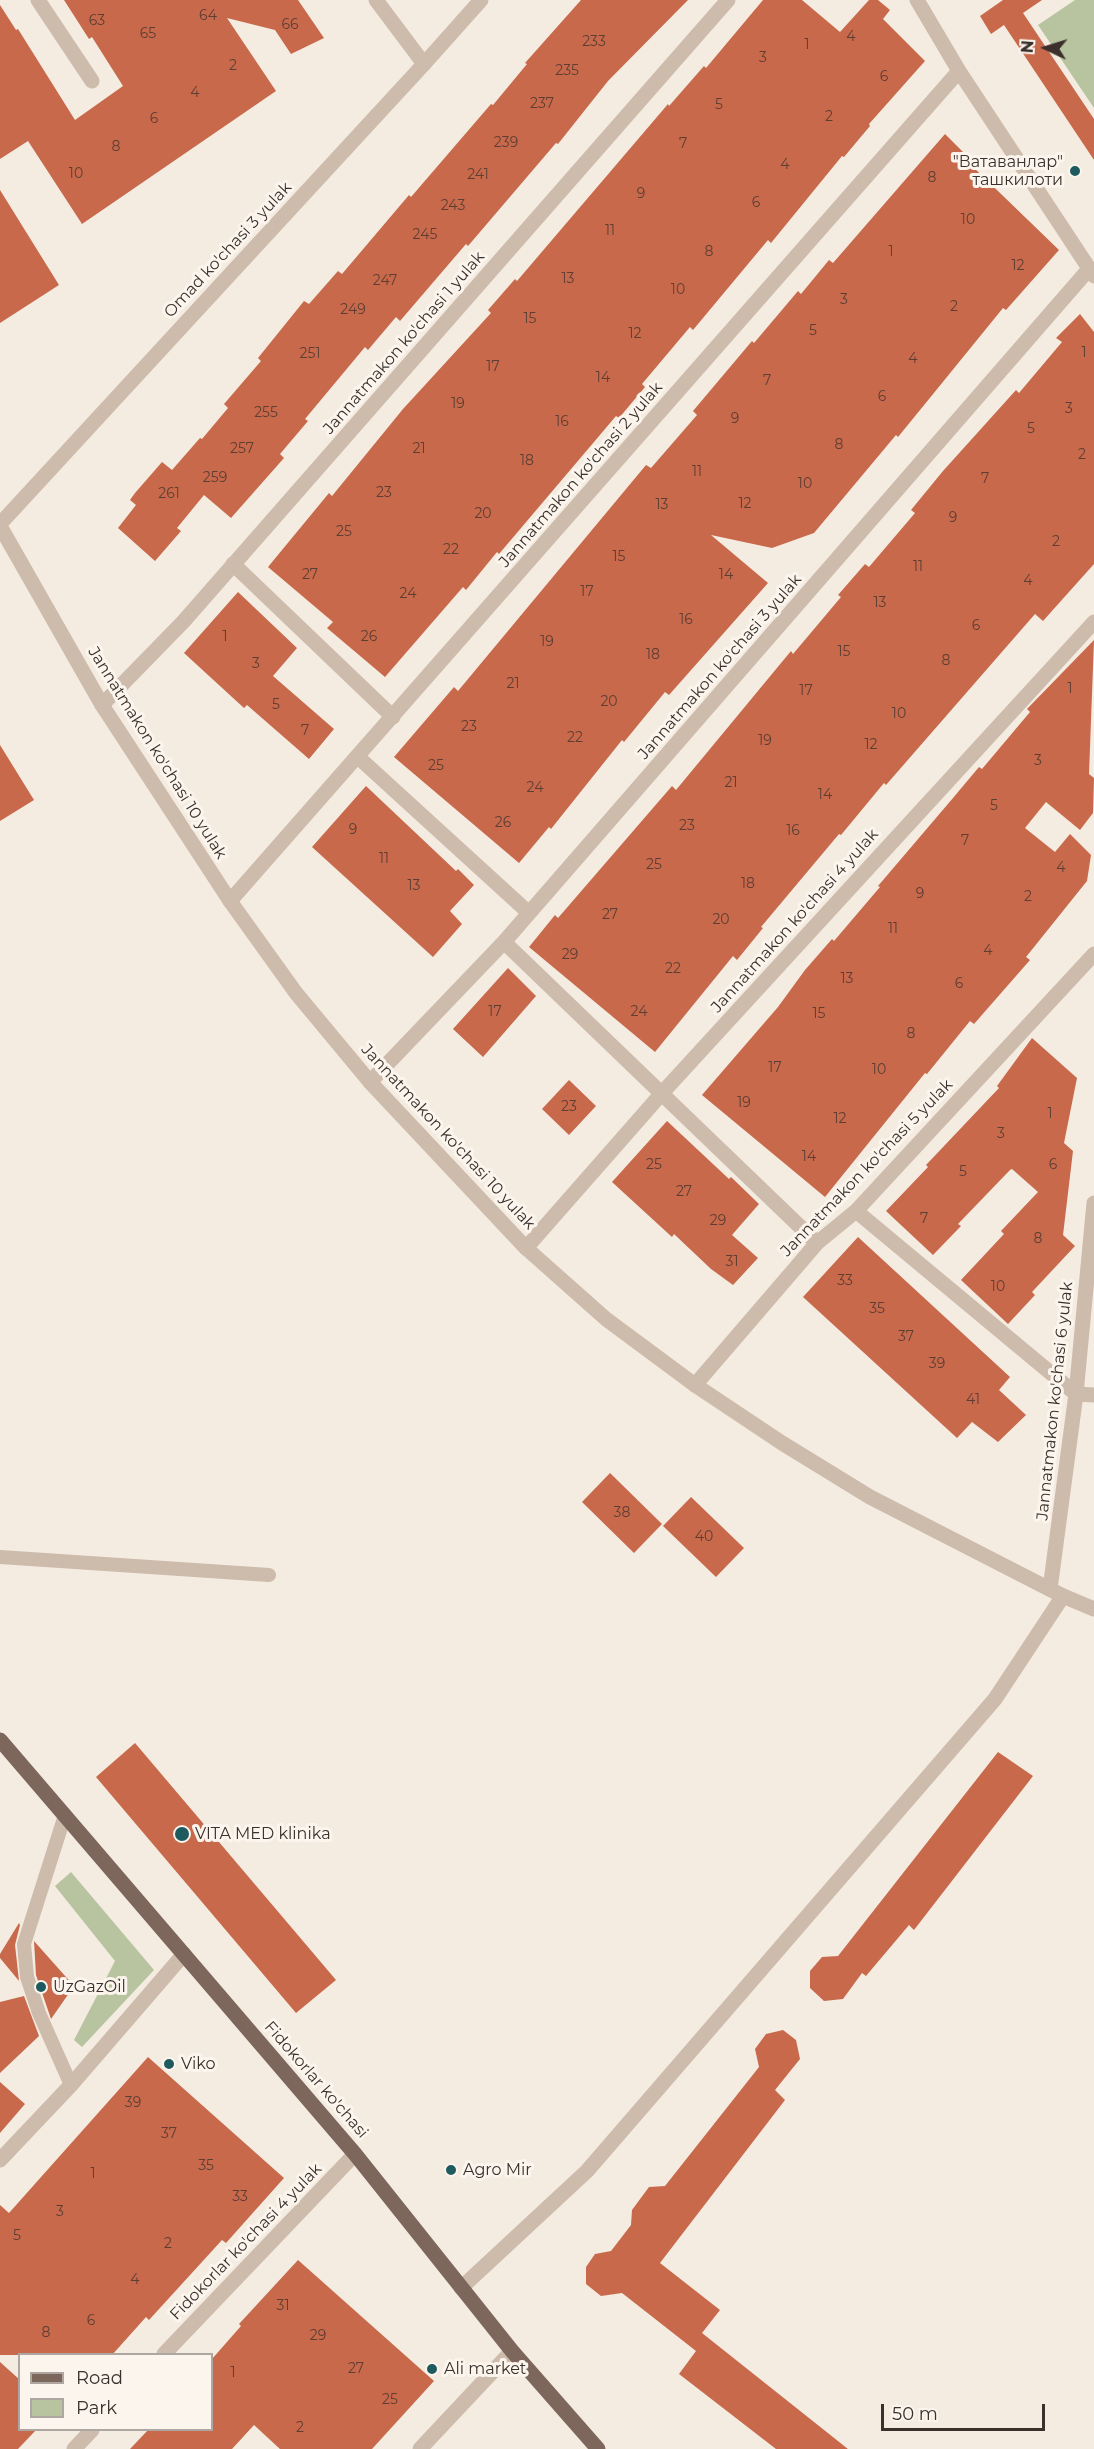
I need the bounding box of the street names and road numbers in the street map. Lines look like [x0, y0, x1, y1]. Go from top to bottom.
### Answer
street label: Omad ko'chasi 3 yulak [160, 178, 296, 322]
street label: Jannatmakon ko'chasi 1 yulak [319, 248, 489, 438]
street label: Jannatmakon ko'chasi 2 yulak [495, 378, 667, 572]
street label: Jannatmakon ko'chasi 3 yulak [634, 570, 806, 764]
street label: Jannatmakon ko'chasi 10 yulak [84, 643, 230, 863]
street label: Jannatmakon ko'chasi 4 yulak [707, 825, 883, 1017]
street label: Jannatmakon ko'chasi 10 yulak [357, 1040, 539, 1234]
street label: Jannatmakon ko'chasi 5 yulak [777, 1075, 957, 1261]
street label: Jannatmakon ko'chasi 6 yulak [1033, 1281, 1077, 1521]
street label: Fidokorlar ko'chasi [260, 2018, 372, 2142]
street label: Fidokorlar ko'chasi 4 yulak [166, 2160, 326, 2324]

